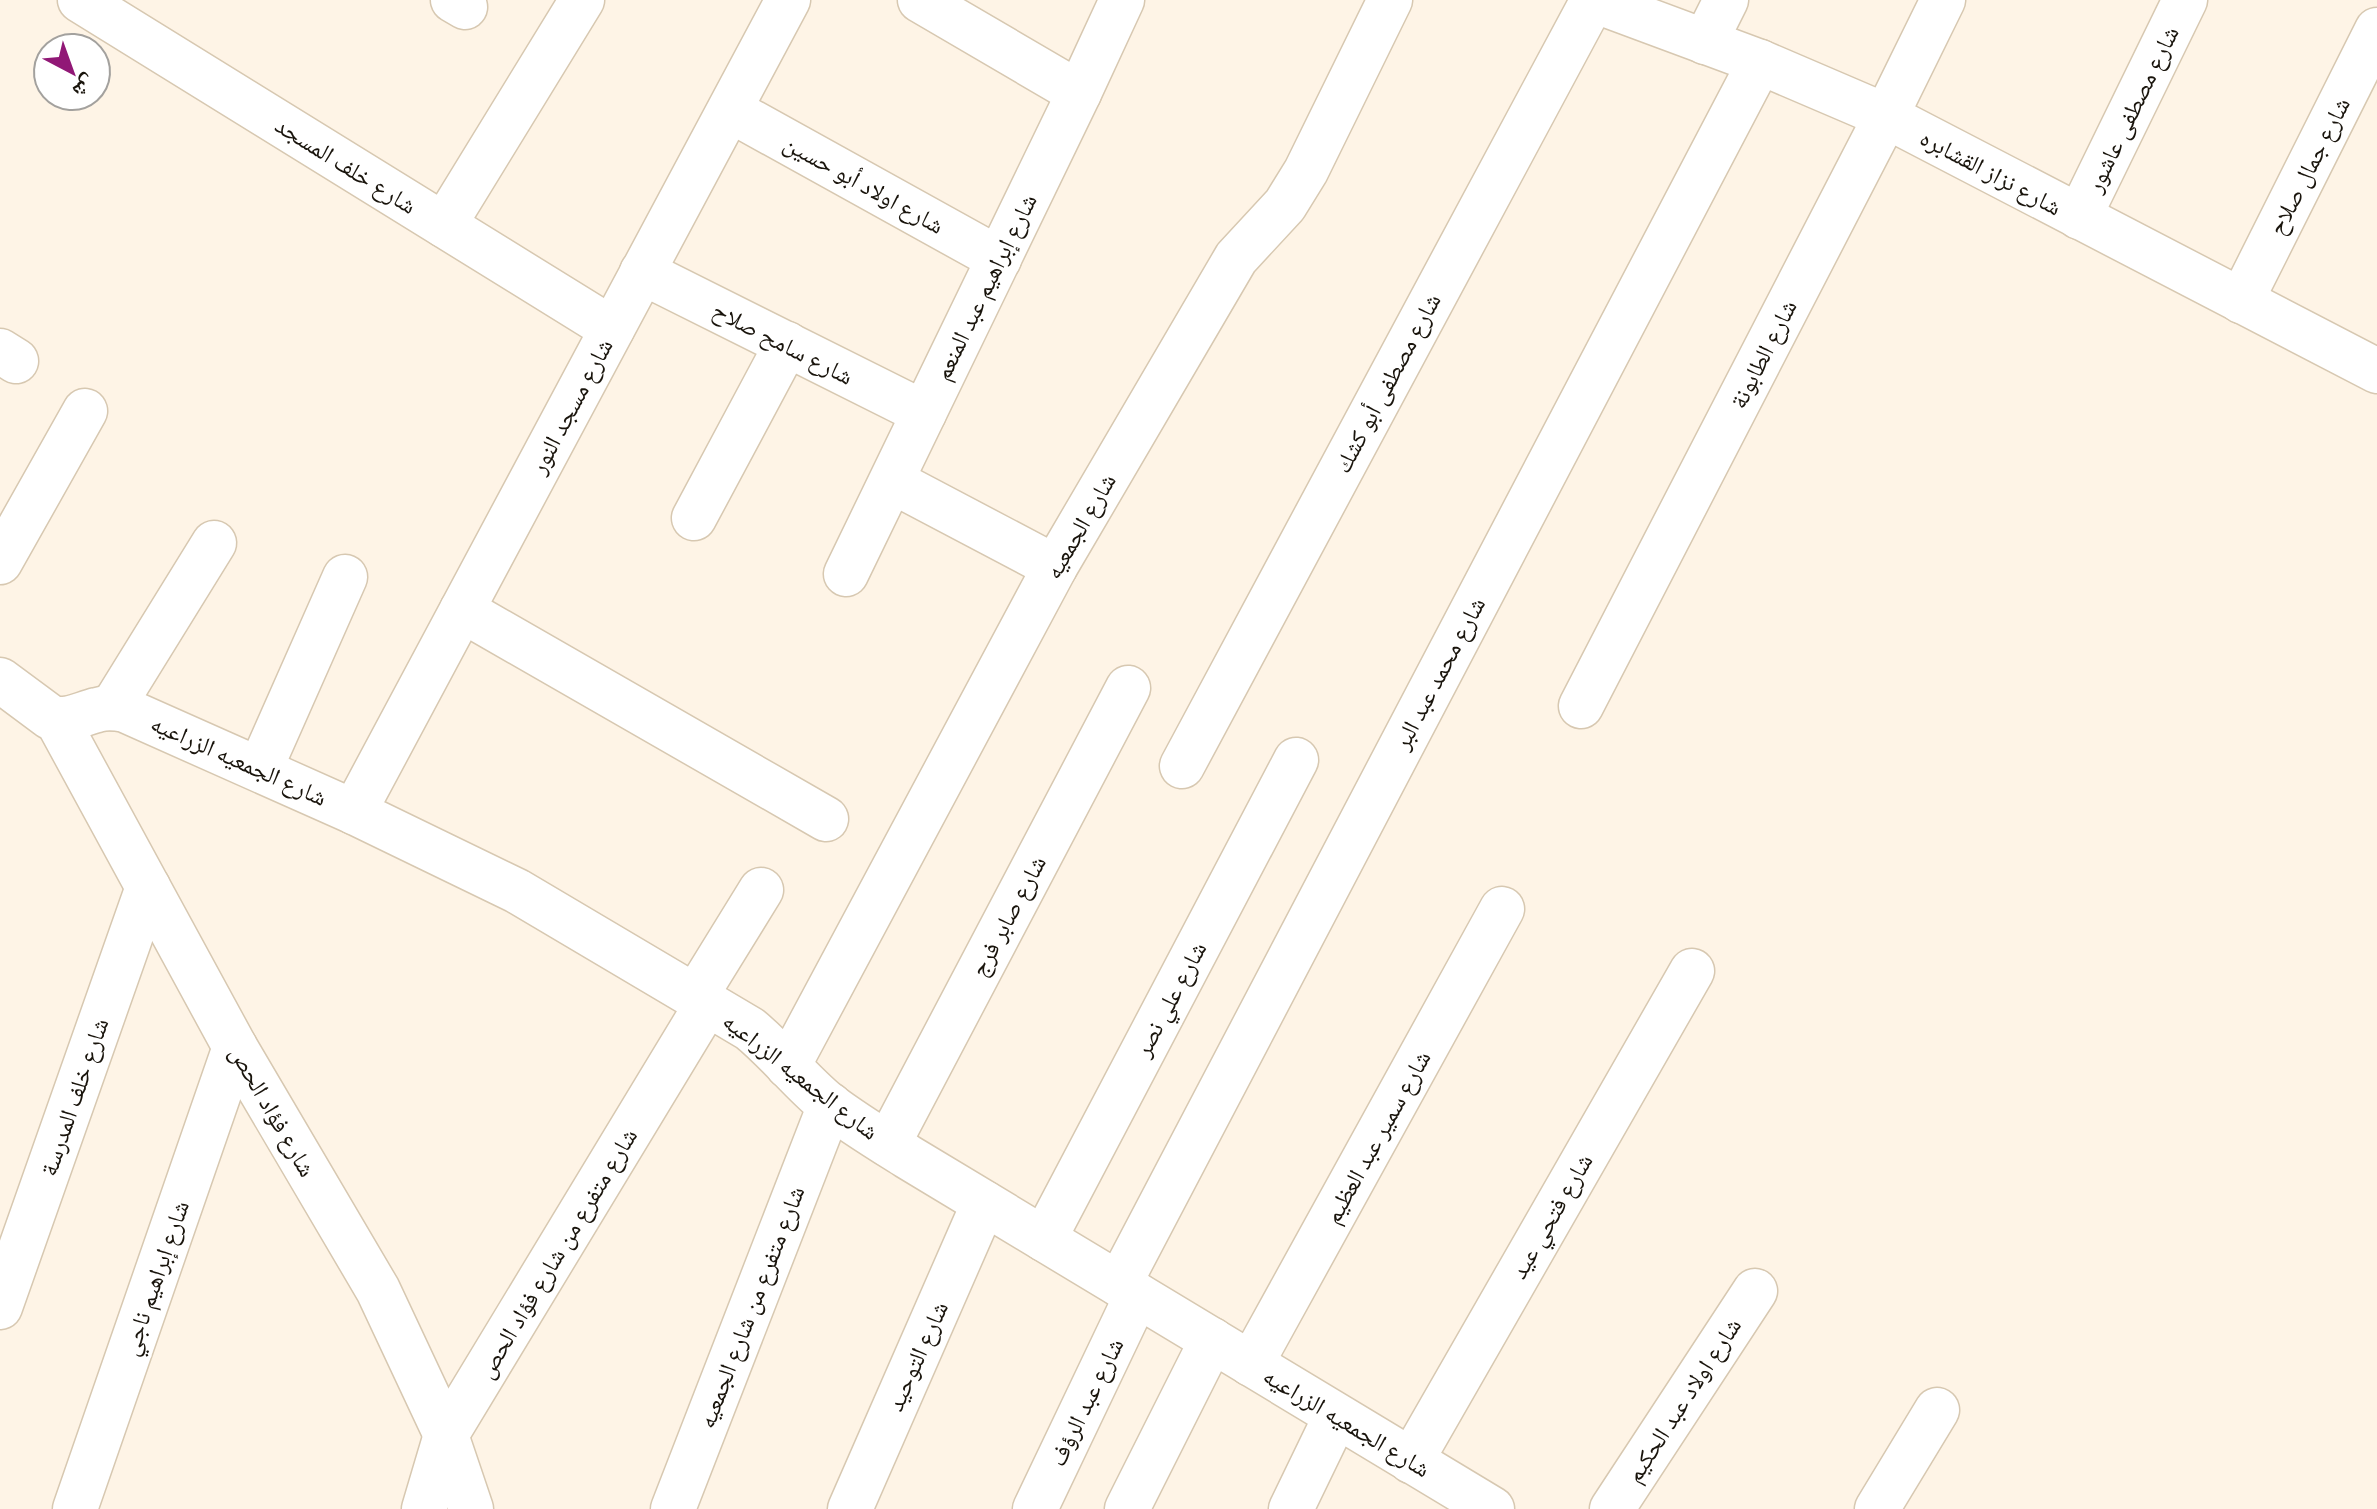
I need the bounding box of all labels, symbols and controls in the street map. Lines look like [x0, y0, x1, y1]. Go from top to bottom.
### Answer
street label: شارع مصطفى عاشور [2079, 21, 2186, 198]
north arrow [32, 32, 112, 112]
text: ش [67, 69, 102, 105]
street label: شارع جمال صلاح [2262, 92, 2357, 240]
street label: شارع خلف المسجد [269, 110, 422, 221]
street label: شارع نزاز القشابره [1915, 123, 2067, 222]
street label: شارع اولاد أبو حسين [778, 128, 949, 241]
street label: شارع إبراهيم عبد المنعم [927, 189, 1045, 386]
street label: شارع مصطفى أبو كشك [1327, 288, 1447, 478]
street label: شارع سامح صلاح [707, 295, 858, 392]
street label: شارع الطابونة [1723, 295, 1804, 414]
street label: شارع مسجد النور [523, 333, 620, 480]
street label: شارع الجمعيه [1038, 468, 1123, 584]
street label: شارع محمد عبد البر [1386, 592, 1492, 755]
street label: شارع الجمعيه الزراعيه [146, 708, 332, 813]
street label: شارع صابر فرج [964, 851, 1053, 982]
street label: شارع علي نصر [1127, 937, 1217, 1065]
street label: شارع الجمعيه الزراعيه [717, 1006, 885, 1147]
street label: شارع خلف المدرسة [33, 1014, 116, 1180]
street label: شارع فؤاد الحص [223, 1040, 322, 1182]
street label: شارع سمير عبد العظيم [1317, 1045, 1438, 1230]
street label: شارع متفرع من شارع فؤاد الحص [471, 1123, 644, 1384]
street label: شارع فتحي عيد [1504, 1148, 1603, 1286]
street label: شارع متفرع من شارع الجمعيه [691, 1182, 812, 1433]
street label: شارع إبراهيم ناجي [115, 1197, 200, 1361]
street label: شارع التوحيد [880, 1297, 955, 1416]
street label: شارع اولاد عبد الحكيم [1619, 1312, 1749, 1489]
street label: شارع عبد الرؤف [1042, 1333, 1130, 1471]
street label: شارع الجمعيه الزراعيه [1258, 1361, 1436, 1484]

